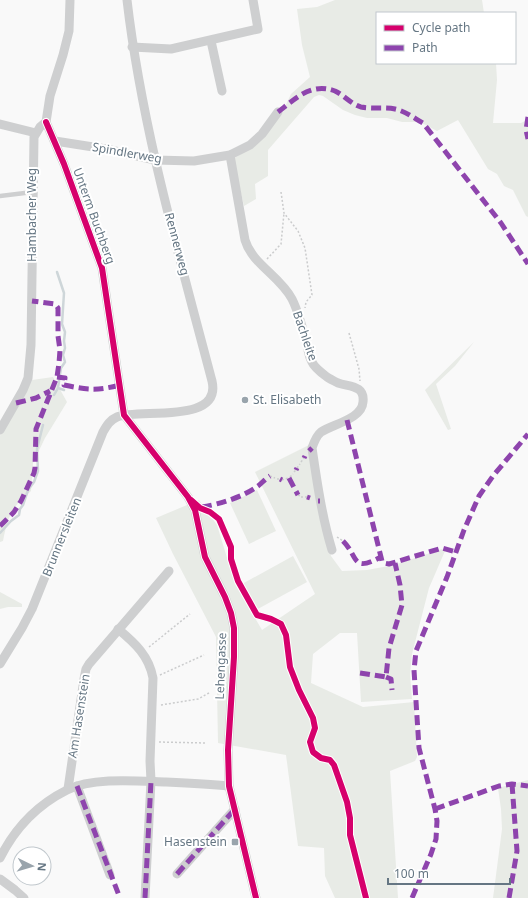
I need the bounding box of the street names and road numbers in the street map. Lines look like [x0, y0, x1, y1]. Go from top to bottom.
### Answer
street label: Spindlerweg [91, 138, 163, 167]
street label: Unterm Buchberg [69, 165, 120, 266]
street label: Hambacher Weg [23, 168, 40, 262]
street label: Rennerweg [161, 211, 194, 277]
street label: Bachleite [289, 309, 322, 363]
street label: Brunnersleiten [38, 495, 85, 579]
street label: Lehengasse [211, 632, 230, 700]
street label: Am Hasenstein [63, 673, 94, 759]

